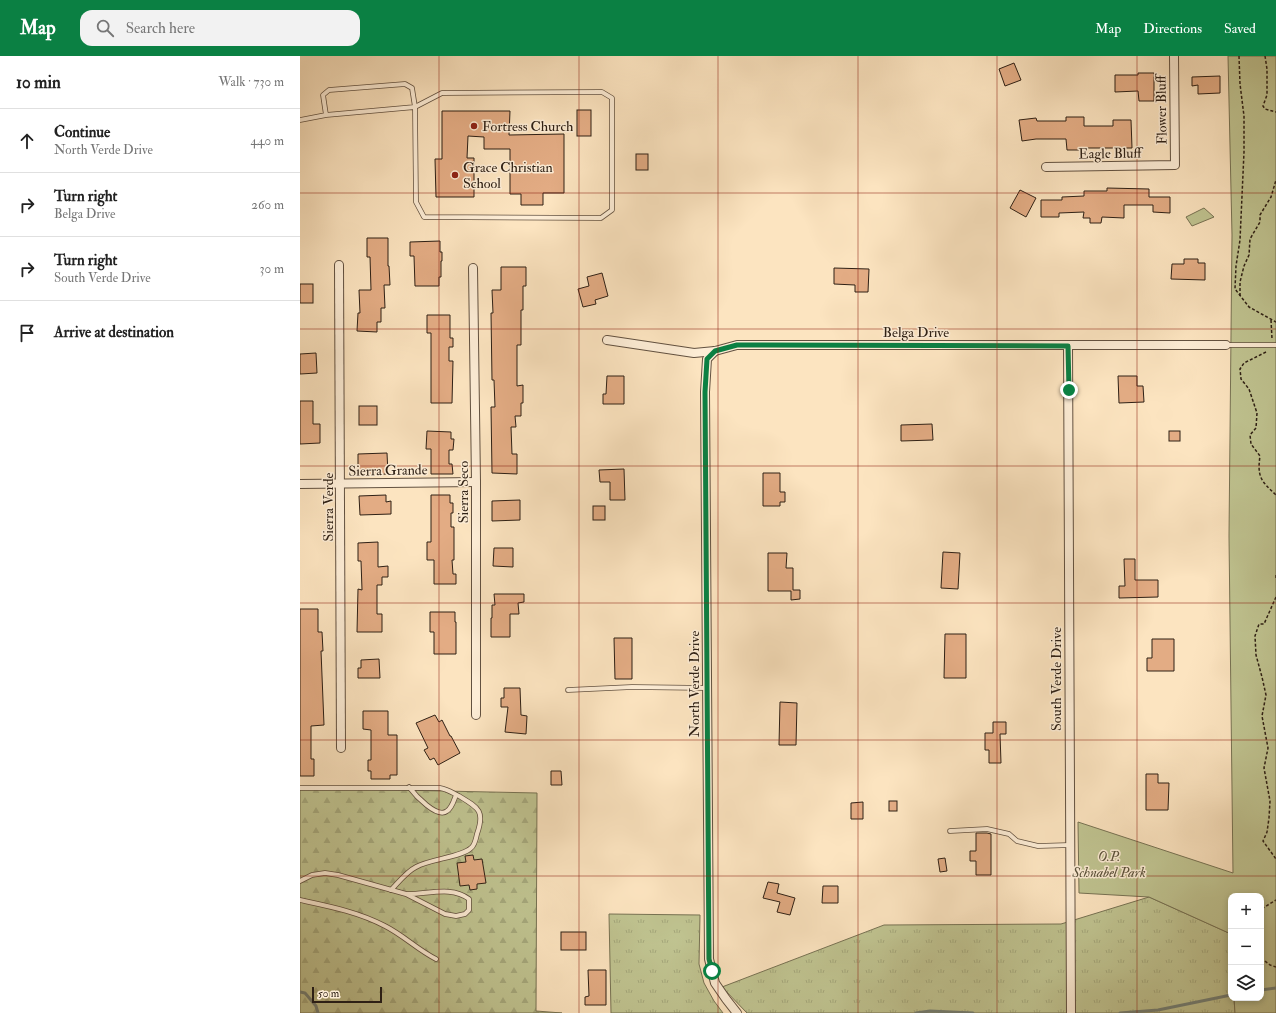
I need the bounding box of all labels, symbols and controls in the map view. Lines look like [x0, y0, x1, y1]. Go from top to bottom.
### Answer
search box [80, 10, 360, 46]
text: Map [20, 16, 56, 40]
icon: search [94, 17, 116, 39]
text: Search here [126, 19, 195, 38]
text: Map [1095, 20, 1121, 37]
text: Directions [1143, 20, 1202, 37]
text: Saved [1224, 20, 1256, 37]
text: 10 min [16, 72, 61, 93]
street label: Flower Bluff [1152, 72, 1171, 145]
text: Walk · 730 m [219, 74, 284, 90]
place label: Fortress Church [482, 118, 574, 135]
marker: Fortress Church [469, 121, 479, 131]
text: Continue [54, 123, 110, 142]
icon: ahead [16, 130, 38, 152]
text: 440 m [250, 133, 284, 149]
text: North Verde Drive [54, 142, 153, 158]
street label: Eagle Bluff [1078, 144, 1145, 163]
place label: Grace Christian School [463, 159, 553, 192]
marker: Grace Christian School [450, 170, 460, 180]
text: Turn right [54, 187, 117, 206]
icon: right [16, 194, 38, 216]
text: 260 m [251, 197, 284, 213]
text: Belga Drive [54, 206, 116, 222]
text: Turn right [54, 251, 117, 270]
icon: right [16, 258, 38, 280]
text: 30 m [260, 261, 284, 277]
text: South Verde Drive [54, 270, 151, 286]
icon: arrive [16, 322, 38, 344]
text: Arrive at destination [54, 323, 174, 342]
street label: Belga Drive [883, 324, 949, 341]
route end [1060, 381, 1078, 399]
street label: Sierra Grande [348, 461, 428, 480]
street label: Sierra Seco [455, 461, 472, 523]
street label: Sierra Verde [320, 472, 337, 541]
street label: South Verde Drive [1048, 627, 1065, 731]
street label: North Verde Drive [686, 631, 703, 737]
park label: O.P. Schnabel Park [1071, 848, 1146, 881]
map controls [1228, 893, 1264, 1001]
button: + [1228, 893, 1264, 929]
button: − [1228, 929, 1264, 965]
route start [703, 962, 721, 980]
button: layers [1228, 965, 1264, 1001]
scale bar [312, 985, 382, 1004]
text: 50 m [318, 987, 339, 1000]

